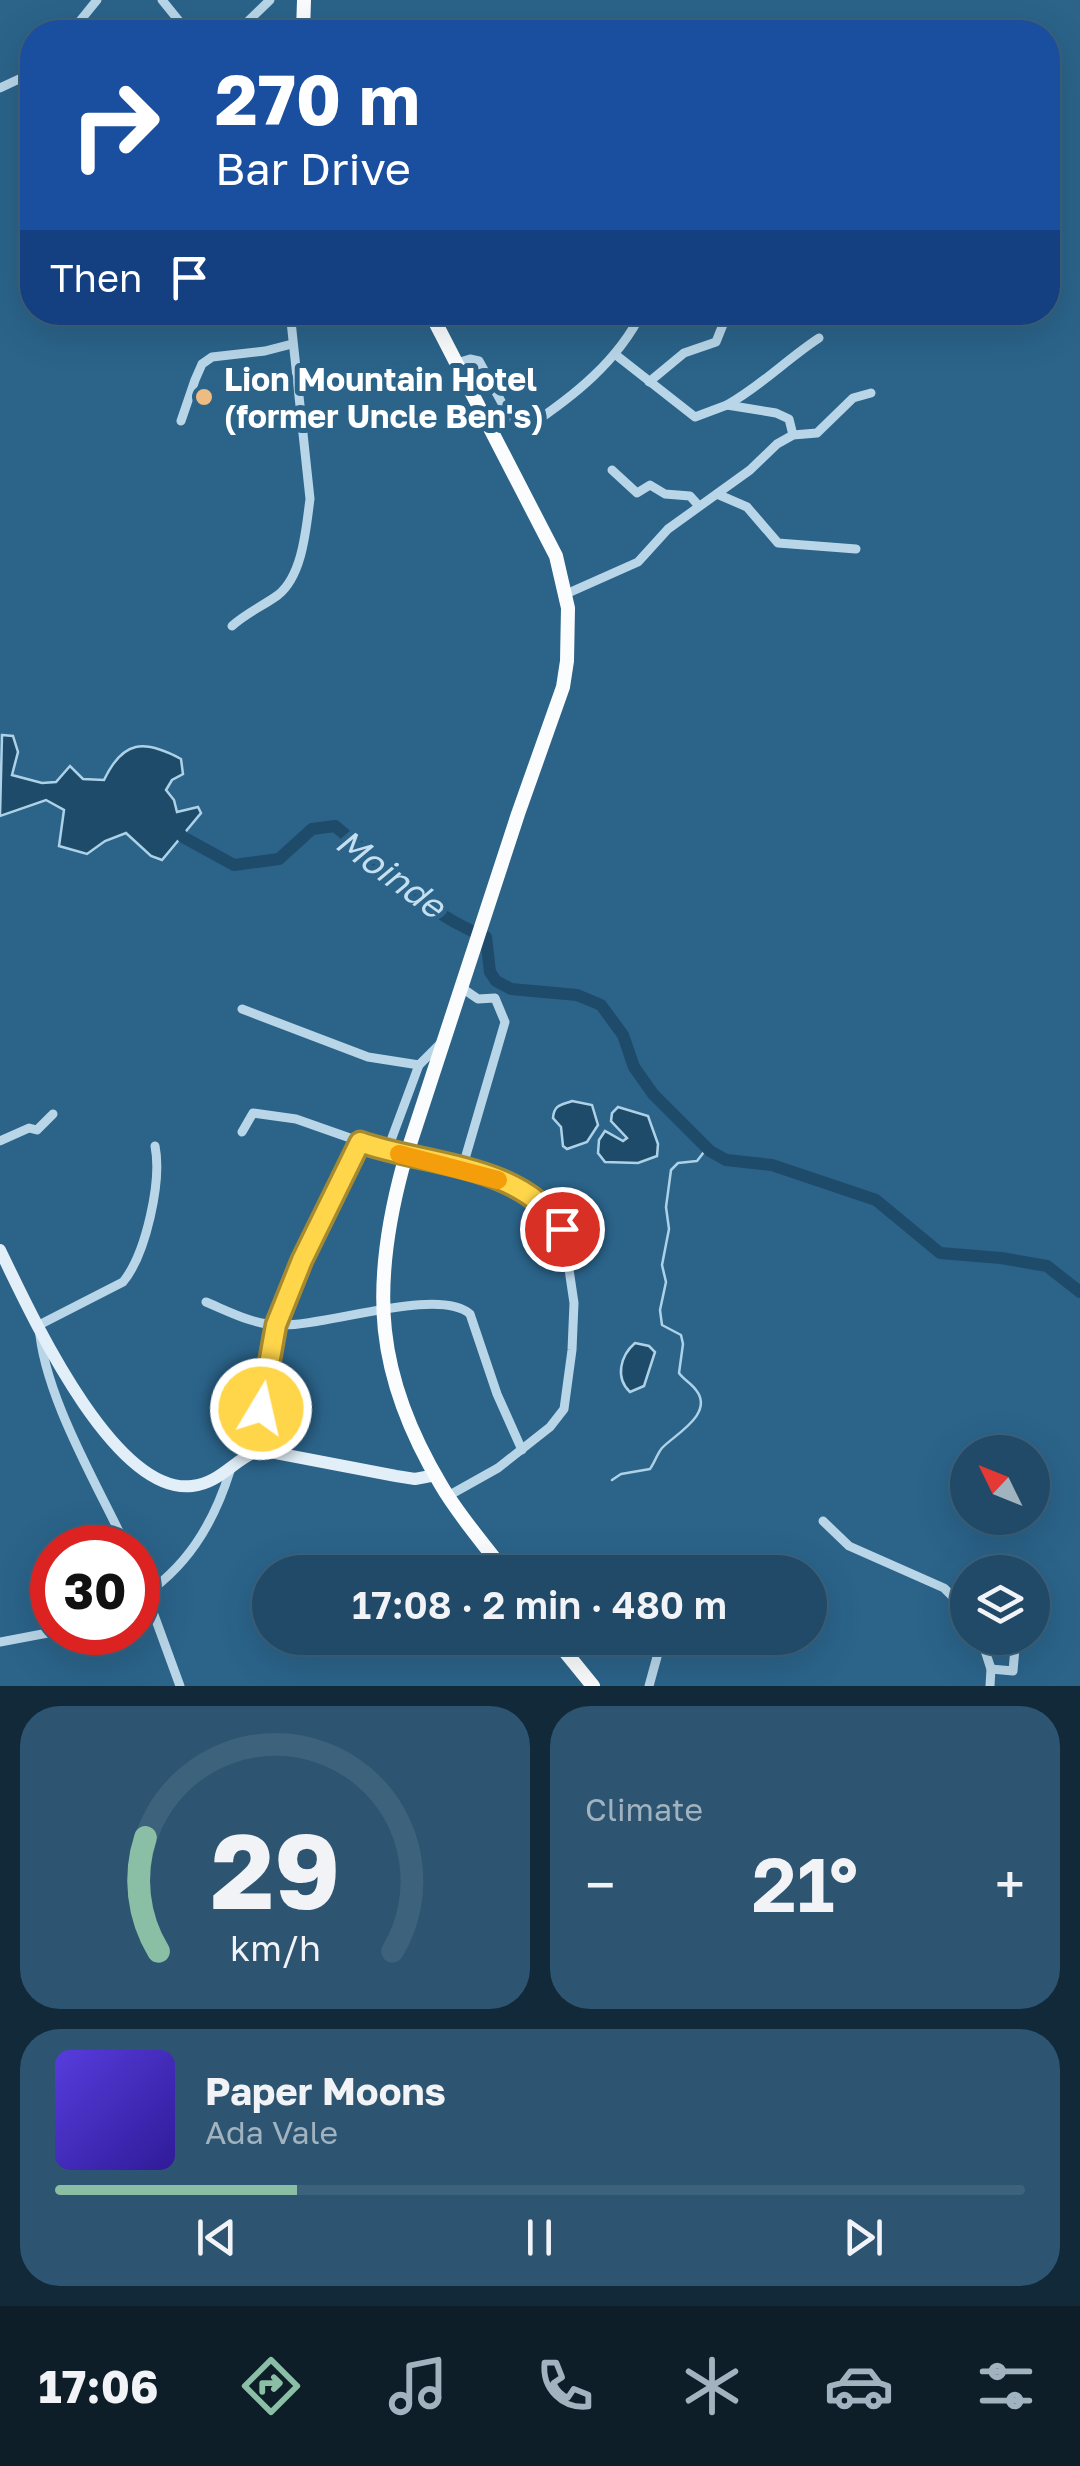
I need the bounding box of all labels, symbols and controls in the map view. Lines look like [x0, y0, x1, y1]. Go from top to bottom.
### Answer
text: 270 m [215, 56, 420, 140]
icon: right [50, 60, 180, 190]
text: Bar Drive [215, 141, 411, 195]
icon: arrive [162, 250, 217, 305]
text: Then [50, 255, 142, 300]
place label: Lion Mountain Hotel (former Uncle Ben's) [224, 360, 544, 435]
marker: Lion Mountain Hotel (former Uncle Ben's) [193, 386, 215, 408]
water label: Moinde [329, 820, 456, 928]
pin [520, 1187, 605, 1272]
icon: arrive [535, 1202, 590, 1257]
position arrow [209, 1357, 313, 1461]
north arrow [950, 1435, 1050, 1535]
map controls [950, 1435, 1050, 1655]
speed limit sign: 30 [30, 1525, 160, 1655]
button: layers [950, 1555, 1050, 1655]
text: 17:08 · 2 min · 480 m [352, 1582, 727, 1627]
text: Climate [585, 1790, 703, 1828]
text: 29 [210, 1807, 340, 1932]
text: 21° [752, 1838, 858, 1929]
text: − [585, 1851, 615, 1917]
text: + [995, 1851, 1025, 1917]
text: km/h [230, 1926, 320, 1969]
text: Paper Moons [205, 2068, 446, 2113]
text: Ada Vale [205, 2113, 338, 2151]
icon: previous [189, 2210, 244, 2265]
icon: pause [512, 2210, 567, 2265]
icon: next [836, 2210, 891, 2265]
icon: directions [236, 2351, 306, 2421]
icon: music [383, 2351, 453, 2421]
icon: phone [530, 2351, 600, 2421]
icon: climate [677, 2351, 747, 2421]
icon: car [824, 2351, 894, 2421]
icon: filters [971, 2351, 1041, 2421]
text: 17:06 [39, 2359, 159, 2413]

